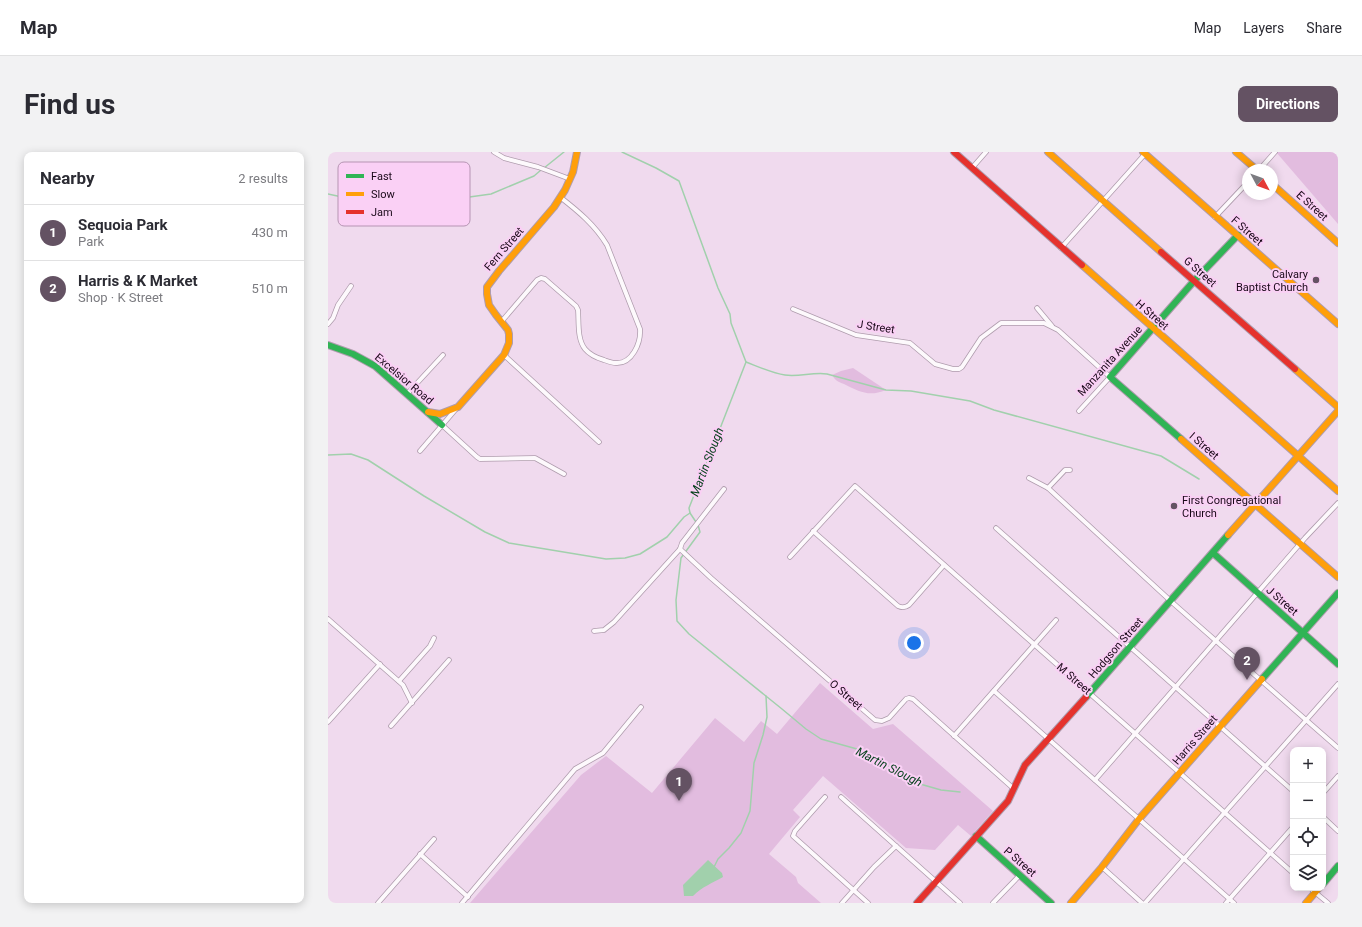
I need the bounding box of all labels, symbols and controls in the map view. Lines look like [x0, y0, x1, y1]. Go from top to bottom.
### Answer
text: Map [20, 16, 58, 39]
text: Map [1194, 20, 1221, 36]
text: Layers [1243, 20, 1284, 36]
text: Share [1306, 20, 1342, 36]
button: Directions [1238, 86, 1338, 122]
text: Find us [24, 88, 115, 121]
legend [338, 162, 470, 226]
north arrow [1242, 164, 1278, 200]
text: Nearby [40, 168, 95, 188]
text: Fast [371, 170, 393, 183]
text: 2 results [238, 171, 288, 186]
text: Slow [371, 188, 395, 201]
street label: E Street [1294, 188, 1331, 224]
text: Jam [371, 206, 393, 219]
street label: F Street [1228, 214, 1266, 249]
text: Sequoia Park [78, 216, 168, 234]
street label: Fern Street [482, 224, 527, 273]
text: 1 [49, 225, 57, 240]
text: 430 m [251, 225, 288, 240]
text: Park [78, 234, 104, 249]
street label: G Street [1181, 254, 1219, 290]
place label: Calvary Baptist Church [1236, 268, 1309, 294]
text: Harris & K Market [78, 272, 198, 290]
marker: Calvary Baptist Church [1311, 275, 1321, 285]
text: 2 [49, 281, 57, 296]
text: 510 m [251, 281, 288, 296]
text: Shop · K Street [78, 290, 163, 305]
street label: H Street [1133, 297, 1172, 333]
street label: J Street [856, 318, 896, 336]
street label: Manzanita Avenue [1075, 323, 1145, 399]
street label: Excelsior Road [372, 351, 436, 407]
water label: Martin Slough [687, 426, 727, 498]
street label: I Street [1187, 430, 1222, 463]
place label: First Congregational Church [1182, 494, 1281, 520]
marker: First Congregational Church [1169, 501, 1179, 511]
street label: J Street [1263, 584, 1301, 619]
street label: Hodgson Street [1086, 615, 1146, 681]
your location [904, 633, 924, 653]
pin: 2 [1234, 647, 1260, 680]
street label: M Street [1054, 661, 1094, 698]
street label: O Street [827, 677, 865, 713]
street label: Harris Street [1170, 712, 1220, 767]
water label: Martin Slough [854, 744, 924, 790]
map controls [1290, 747, 1326, 891]
button: + [1290, 747, 1326, 783]
pin: 1 [666, 768, 692, 801]
button: − [1290, 783, 1326, 819]
button: locate [1290, 819, 1326, 855]
street label: P Street [1001, 844, 1039, 880]
button: layers [1290, 855, 1326, 891]

